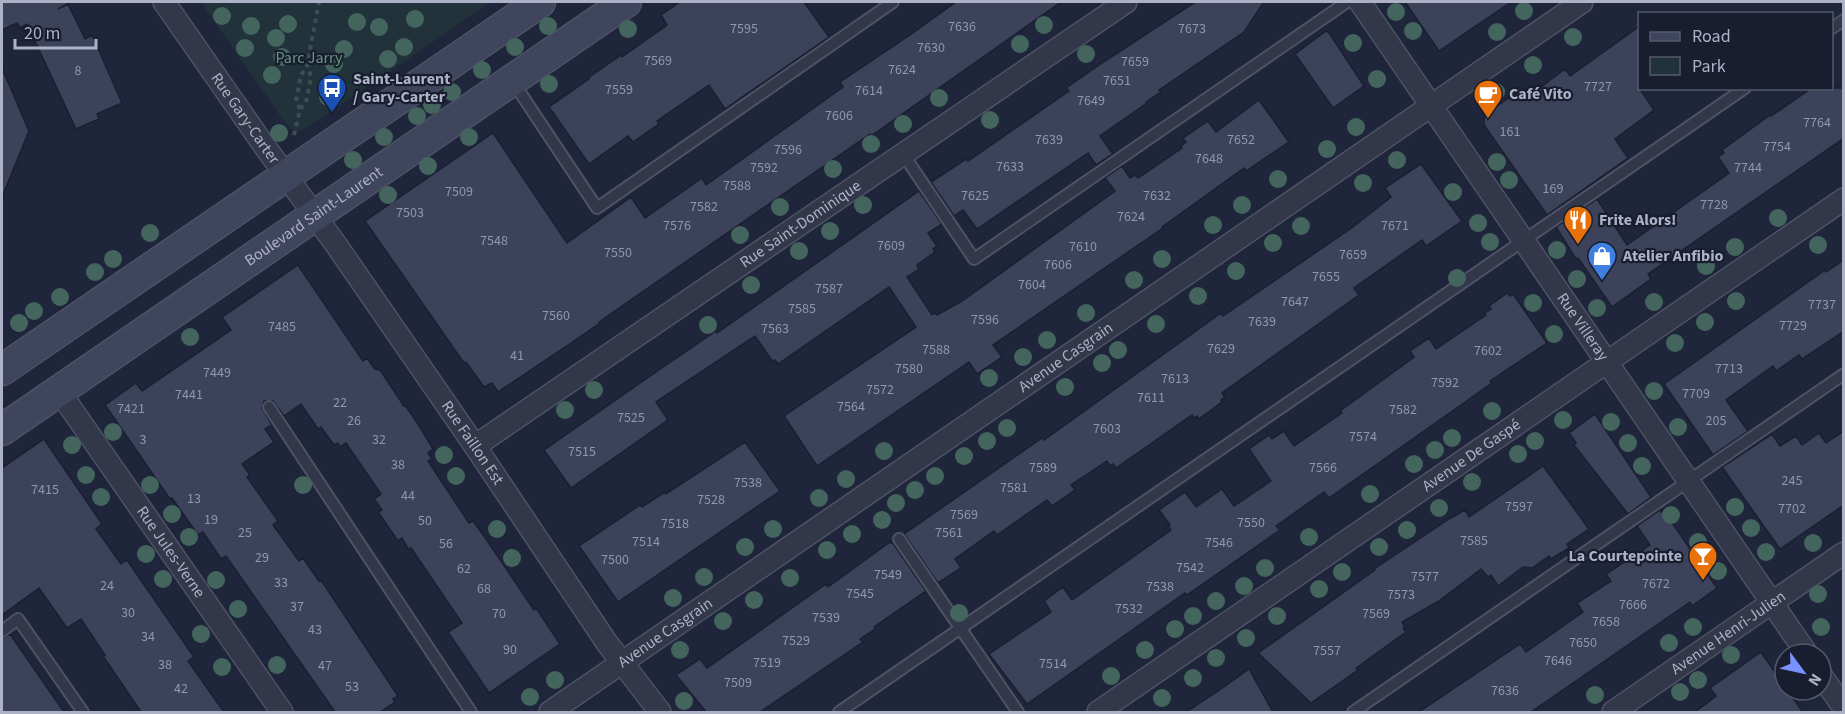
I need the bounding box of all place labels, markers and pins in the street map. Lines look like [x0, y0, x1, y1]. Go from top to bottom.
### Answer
place label: Saint-Laurent / Gary-Carter [353, 68, 450, 108]
bus stop icon: Saint-Laurent / Gary-Carter [316, 72, 348, 114]
cafe icon: Café Vito [1472, 78, 1504, 120]
place label: Café Vito [1509, 83, 1572, 105]
restaurant icon: Frite Alors! [1562, 204, 1594, 246]
place label: Frite Alors! [1599, 209, 1677, 231]
shop icon: Atelier Anfibio [1586, 240, 1618, 282]
place label: Atelier Anfibio [1622, 245, 1724, 267]
bar icon: La Courtepointe [1687, 540, 1719, 582]
place label: La Courtepointe [1569, 545, 1682, 567]

